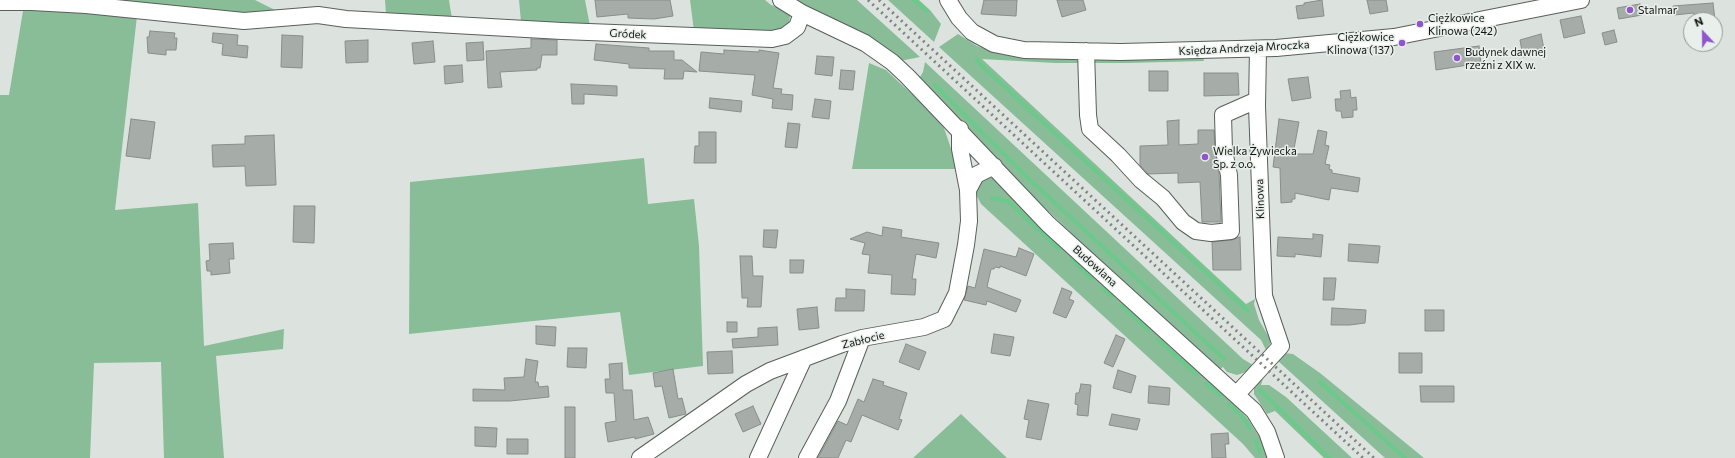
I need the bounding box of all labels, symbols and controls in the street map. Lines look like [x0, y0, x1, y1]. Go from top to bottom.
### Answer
place label: Stalmar [1638, 3, 1677, 17]
marker: Stalmar [1625, 5, 1635, 15]
place label: Ciężkowice Klinowa (242) [1428, 11, 1497, 37]
north arrow [1683, 12, 1723, 52]
text: N [1692, 14, 1705, 29]
marker: Ciężkowice Klinowa (242) [1415, 19, 1425, 29]
street label: Gródek [609, 26, 647, 42]
place label: Ciężkowice Klinowa (137) [1327, 30, 1394, 56]
street label: Księdza Andrzeja Mroczka [1178, 38, 1310, 58]
marker: Ciężkowice Klinowa (137) [1397, 38, 1407, 48]
place label: Budynek dawnej rzeźni z XIX w. [1465, 45, 1546, 71]
marker: Budynek dawnej rzeźni z XIX w. [1452, 53, 1462, 63]
place label: Wielka Żywiecka Sp. z o.o. [1213, 144, 1297, 170]
marker: Wielka Żywiecka Sp. z o.o. [1200, 152, 1210, 162]
street label: Klinowa [1253, 179, 1267, 219]
street label: Budowlana [1070, 243, 1120, 289]
street label: Zabłocie [840, 328, 886, 352]

